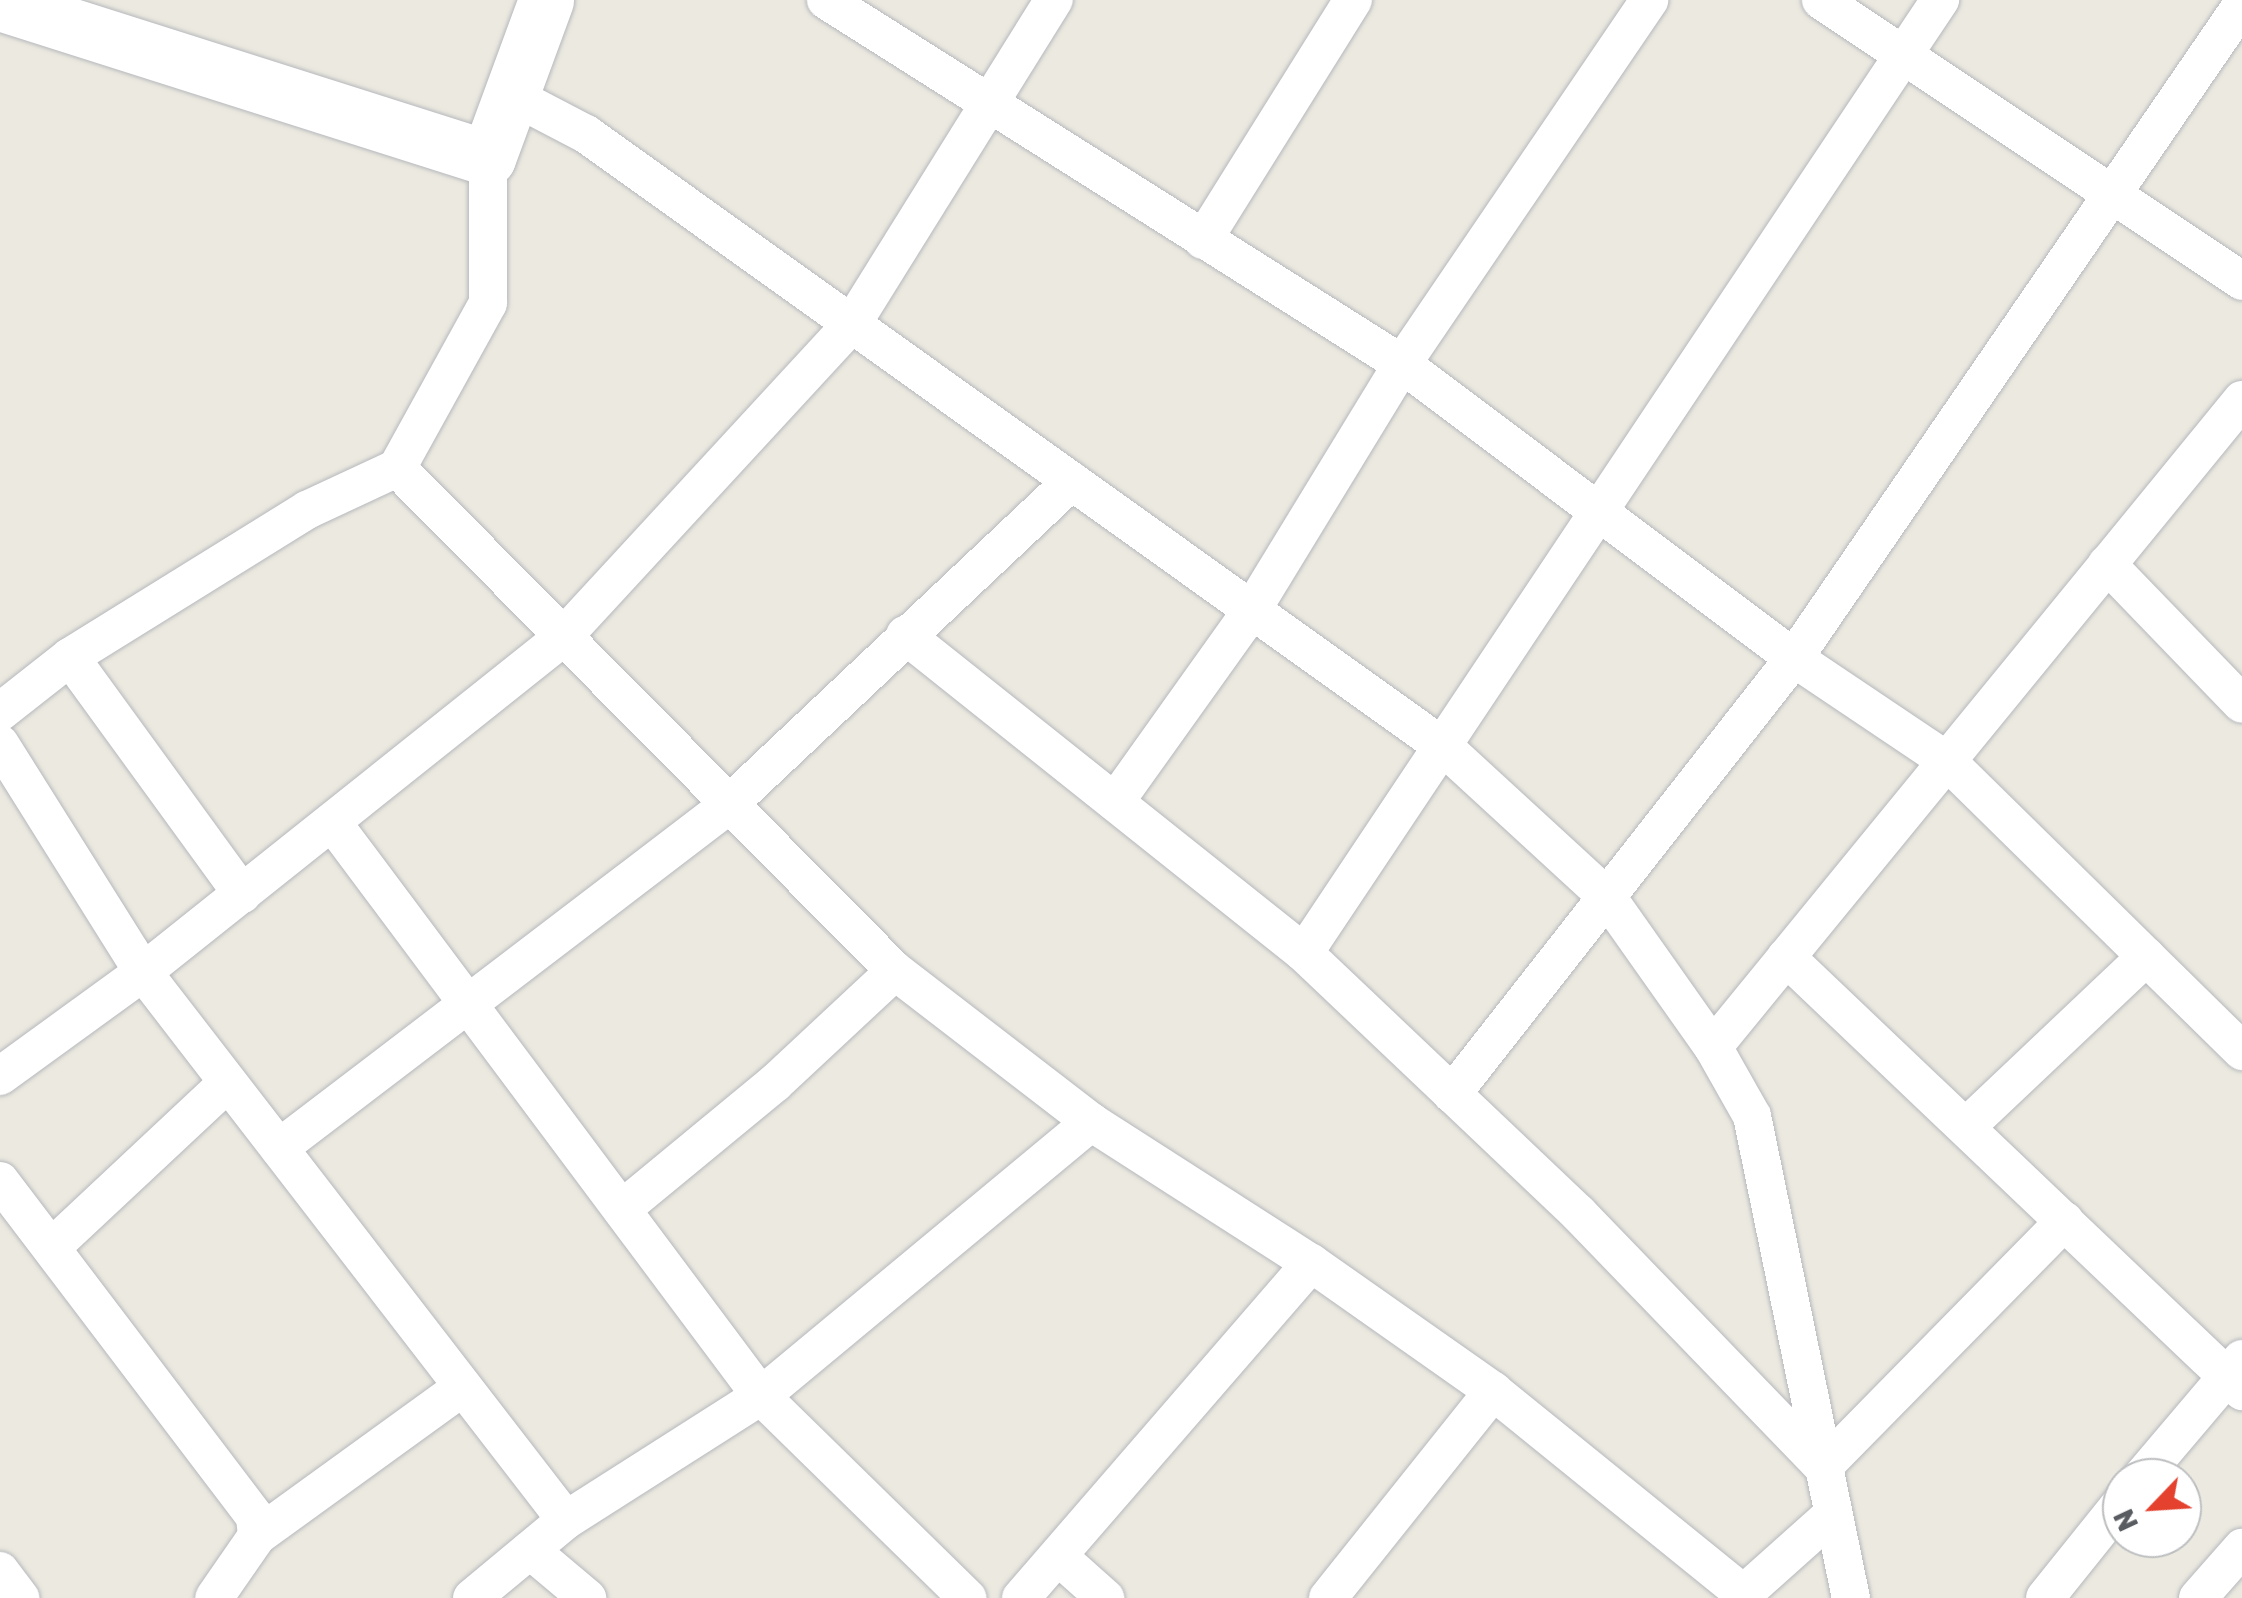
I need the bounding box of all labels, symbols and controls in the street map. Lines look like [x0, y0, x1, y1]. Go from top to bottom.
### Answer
north arrow [2102, 1458, 2202, 1558]
text: N [2107, 1504, 2145, 1536]

